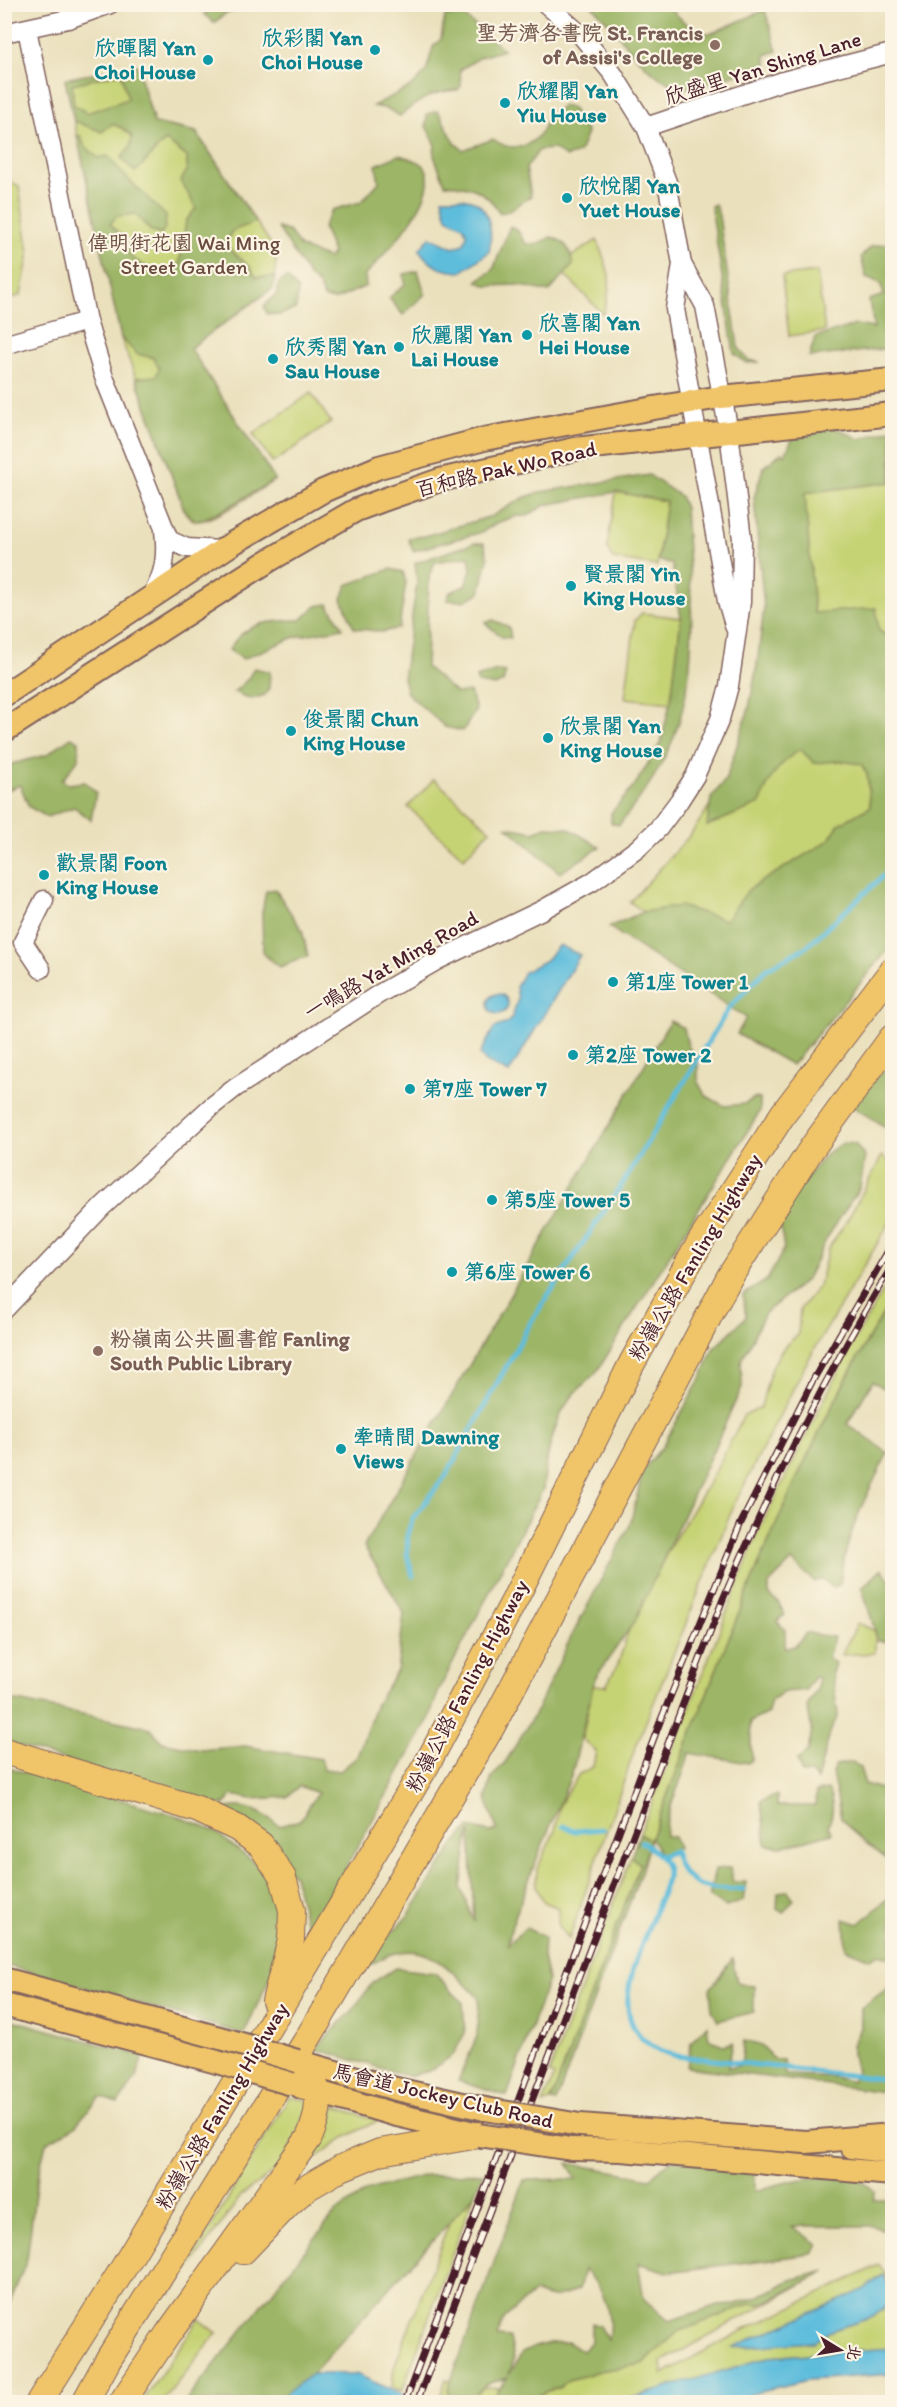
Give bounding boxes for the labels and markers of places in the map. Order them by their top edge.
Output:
place label: 聖芳濟各書院 St. Francis of Assisi's College [476,20,703,70]
place label: 欣彩閣 Yan Choi House [261,25,363,74]
place label: 欣暉閣 Yan Choi House [94,35,196,84]
marker: 聖芳濟各書院 St. Francis of Assisi's College [708,38,722,52]
marker: 欣彩閣 Yan Choi House [368,43,382,57]
marker: 欣暉閣 Yan Choi House [201,53,215,67]
place label: 欣耀閣 Yan Yiu House [516,78,618,127]
marker: 欣耀閣 Yan Yiu House [498,96,512,110]
place label: 欣悅閣 Yan Yuet House [578,173,681,222]
marker: 欣悅閣 Yan Yuet House [560,191,574,205]
place label: 欣喜閣 Yan Hei House [539,310,640,359]
place label: 欣麗閣 Yan Lai House [411,322,512,371]
marker: 欣喜閣 Yan Hei House [520,328,534,342]
place label: 欣秀閣 Yan Sau House [285,334,386,383]
marker: 欣麗閣 Yan Lai House [392,340,406,354]
marker: 欣秀閣 Yan Sau House [266,352,280,366]
place label: 賢景閣 Yin King House [583,561,685,611]
marker: 賢景閣 Yin King House [564,579,578,593]
place label: 俊景閣 Chun King House [303,706,419,756]
place label: 欣景閣 Yan King House [560,713,662,763]
marker: 俊景閣 Chun King House [284,724,298,738]
marker: 欣景閣 Yan King House [541,731,555,745]
place label: 歡景閣 Foon King House [56,850,167,900]
marker: 歡景閣 Foon King House [37,868,51,882]
place label: 第1座 Tower 1 [625,969,749,994]
marker: 第1座 Tower 1 [606,975,620,989]
place label: 第2座 Tower 2 [585,1042,711,1067]
marker: 第2座 Tower 2 [566,1048,580,1062]
place label: 第7座 Tower 7 [422,1076,548,1101]
marker: 第7座 Tower 7 [403,1082,417,1096]
place label: 第5座 Tower 5 [504,1187,630,1212]
marker: 第5座 Tower 5 [485,1193,499,1207]
place label: 第6座 Tower 6 [464,1259,590,1284]
marker: 第6座 Tower 6 [445,1265,459,1279]
place label: 粉嶺南公共圖書館 Fanling South Public Library [110,1326,351,1376]
marker: 粉嶺南公共圖書館 Fanling South Public Library [91,1344,105,1358]
place label: 牽晴間 Dawning Views [353,1424,500,1473]
marker: 牽晴間 Dawning Views [334,1442,348,1456]

